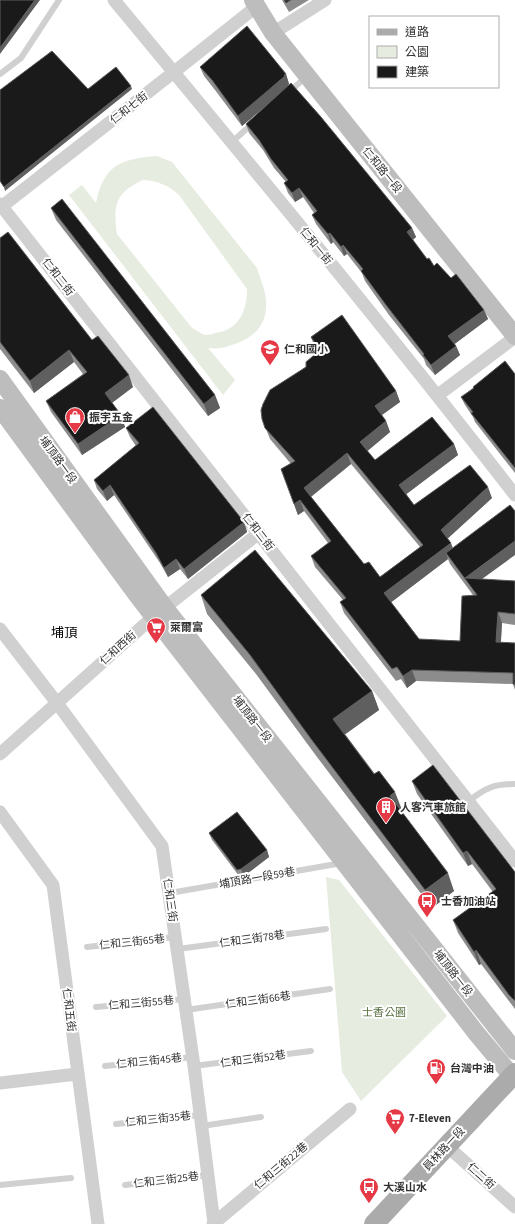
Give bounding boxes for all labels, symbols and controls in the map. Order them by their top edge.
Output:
legend [369,16,499,88]
text: 道路 [405,24,429,41]
text: 公園 [405,44,429,61]
text: 建築 [405,64,429,81]
street label: 仁和七街 [107,89,151,127]
street label: 仁和路一段 [359,144,405,196]
street label: 仁和一街 [296,224,336,268]
street label: 仁和二街 [39,255,77,299]
school or university icon: 仁和國小 [259,338,281,366]
place label: 仁和國小 [284,342,328,357]
shop icon: 振宇五金 [64,406,86,434]
place label: 振宇五金 [89,410,133,425]
street label: 埔頂路一段 [36,433,80,487]
street label: 仁和二街 [239,510,277,554]
supermarket icon: 萊爾富 [145,616,167,644]
place label: 萊爾富 [170,620,203,635]
district label: 埔頂 [51,624,78,642]
street label: 仁和西街 [97,628,139,668]
street label: 埔頂路一段 [229,693,275,745]
building icon: 人客汽車旅館 [375,796,397,824]
place label: 人客汽車旅館 [400,800,466,815]
street label: 埔頂路一段59巷 [218,864,296,892]
street label: 仁和三街 [160,877,180,923]
bus stop icon: 士香加油站 [416,890,438,918]
place label: 士香加油站 [441,894,496,909]
street label: 仁和三街78巷 [218,927,286,951]
street label: 仁和三街65巷 [98,931,166,953]
street label: 埔頂路一段 [430,947,476,999]
street label: 仁和五街 [59,987,79,1033]
street label: 仁和三街66巷 [224,988,292,1012]
street label: 仁和三街55巷 [108,993,174,1013]
park label: 士香公園 [362,1005,406,1020]
street label: 仁和三街52巷 [219,1047,287,1071]
street label: 仁和三街45巷 [115,1050,183,1072]
fuel station icon: 台灣中油 [425,1057,447,1085]
place label: 台灣中油 [450,1061,494,1076]
supermarket icon: 7-Eleven [384,1107,406,1135]
street label: 仁和三街35巷 [124,1108,192,1130]
place label: 7-Eleven [409,1111,451,1126]
street label: 員林路一段 [420,1124,468,1174]
street label: 仁和三街22巷 [251,1139,311,1193]
street label: 仁二街 [464,1159,498,1193]
street label: 仁和三街25巷 [132,1169,200,1191]
bus stop icon: 大溪山水 [358,1176,380,1204]
place label: 大溪山水 [383,1180,427,1195]

